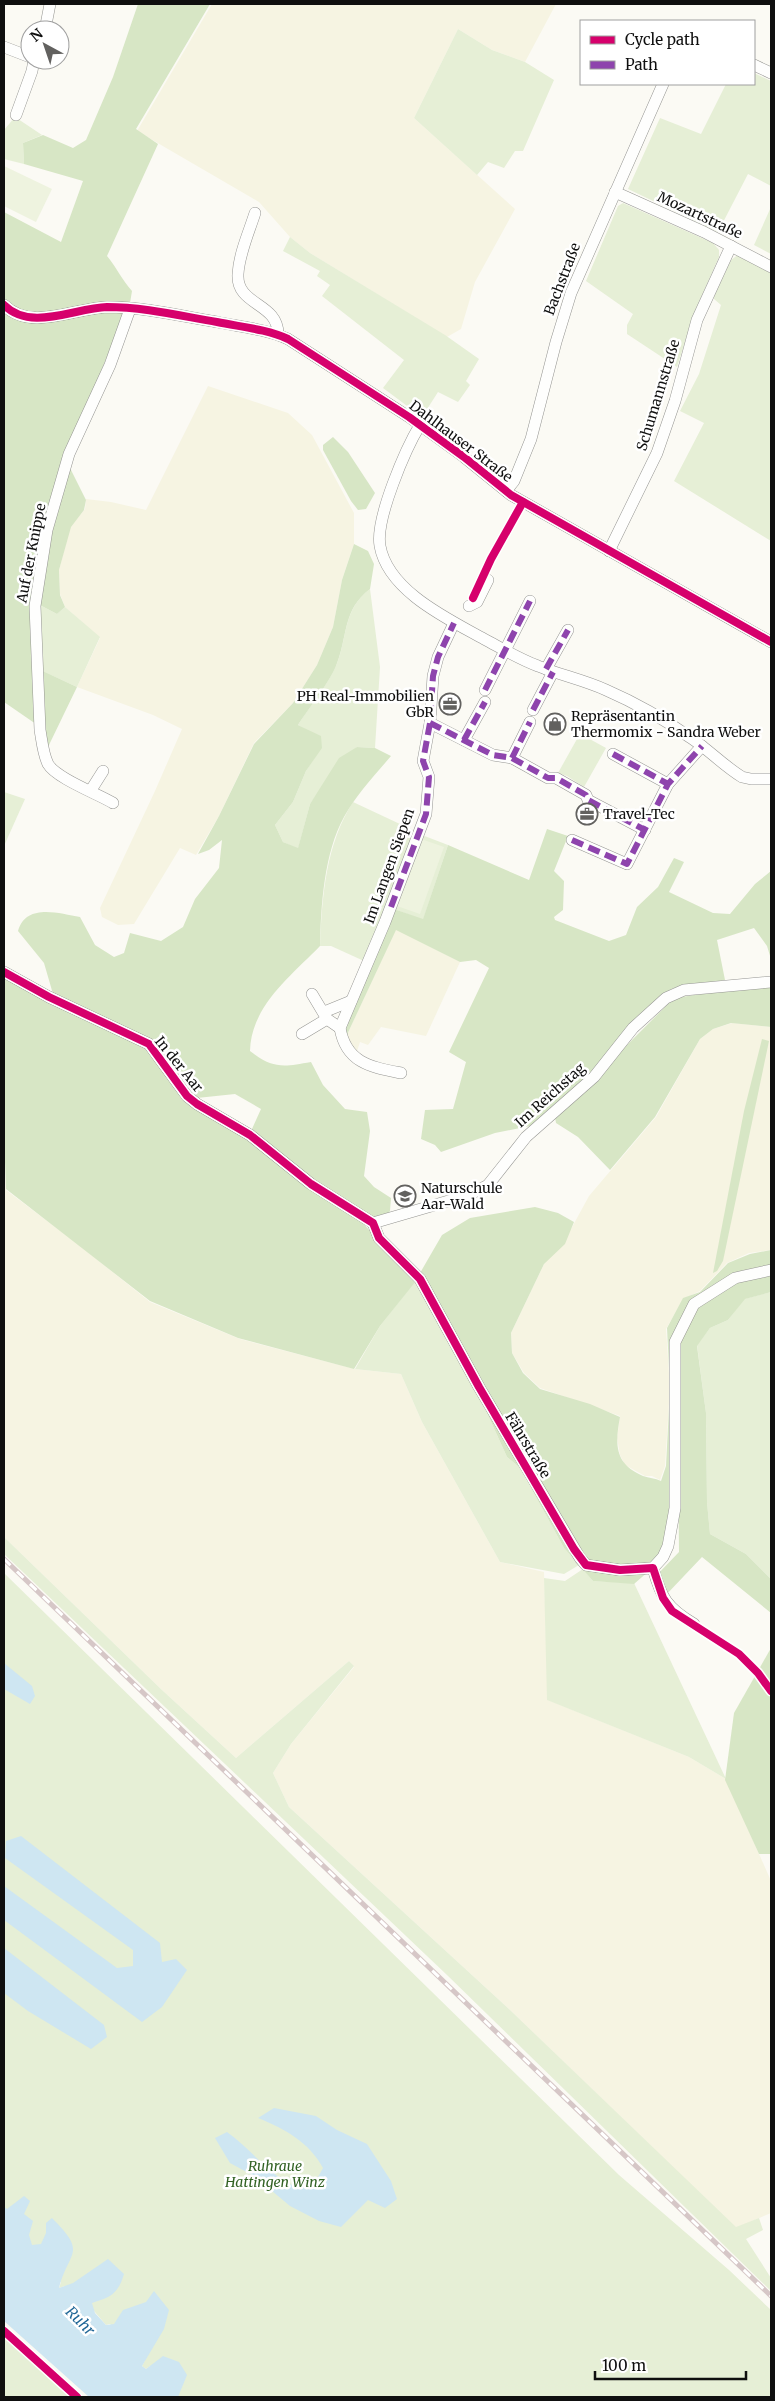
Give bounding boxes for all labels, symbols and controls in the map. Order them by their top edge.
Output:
north arrow [20,20,70,70]
legend [580,20,755,85]
text: N [27,25,47,45]
text: Cycle path [625,30,700,49]
text: Path [625,55,658,74]
street label: Mozartstraße [655,187,745,243]
street label: Bachstraße [540,240,584,318]
street label: Schumannstraße [632,337,684,453]
street label: Dahlhauser Straße [406,396,516,486]
street label: Auf der Knippe [12,502,49,605]
place label: PH Real-Immobilien GbR [297,687,434,721]
office icon: PH Real-Immobilien GbR [438,692,462,716]
place label: Repräsentantin Thermomix - Sandra Weber [571,707,761,741]
shop icon: Repräsentantin Thermomix - Sandra Weber [543,712,567,736]
office icon: Travel-Tec [575,802,599,826]
place label: Travel-Tec [603,805,675,823]
street label: Im Langen Siepen [360,806,418,926]
street label: In der Aar [151,1032,207,1096]
street label: Im Reichstag [511,1059,589,1131]
place label: Naturschule Aar-Wald [420,1179,502,1213]
school or university icon: Naturschule Aar-Wald [393,1184,417,1208]
street label: Fährstraße [501,1409,555,1481]
park label: Ruhraue Hattingen Winz [224,2157,326,2191]
water label: Ruhr [62,2302,100,2340]
scale bar [595,2348,746,2380]
text: 100 m [602,2356,646,2375]

